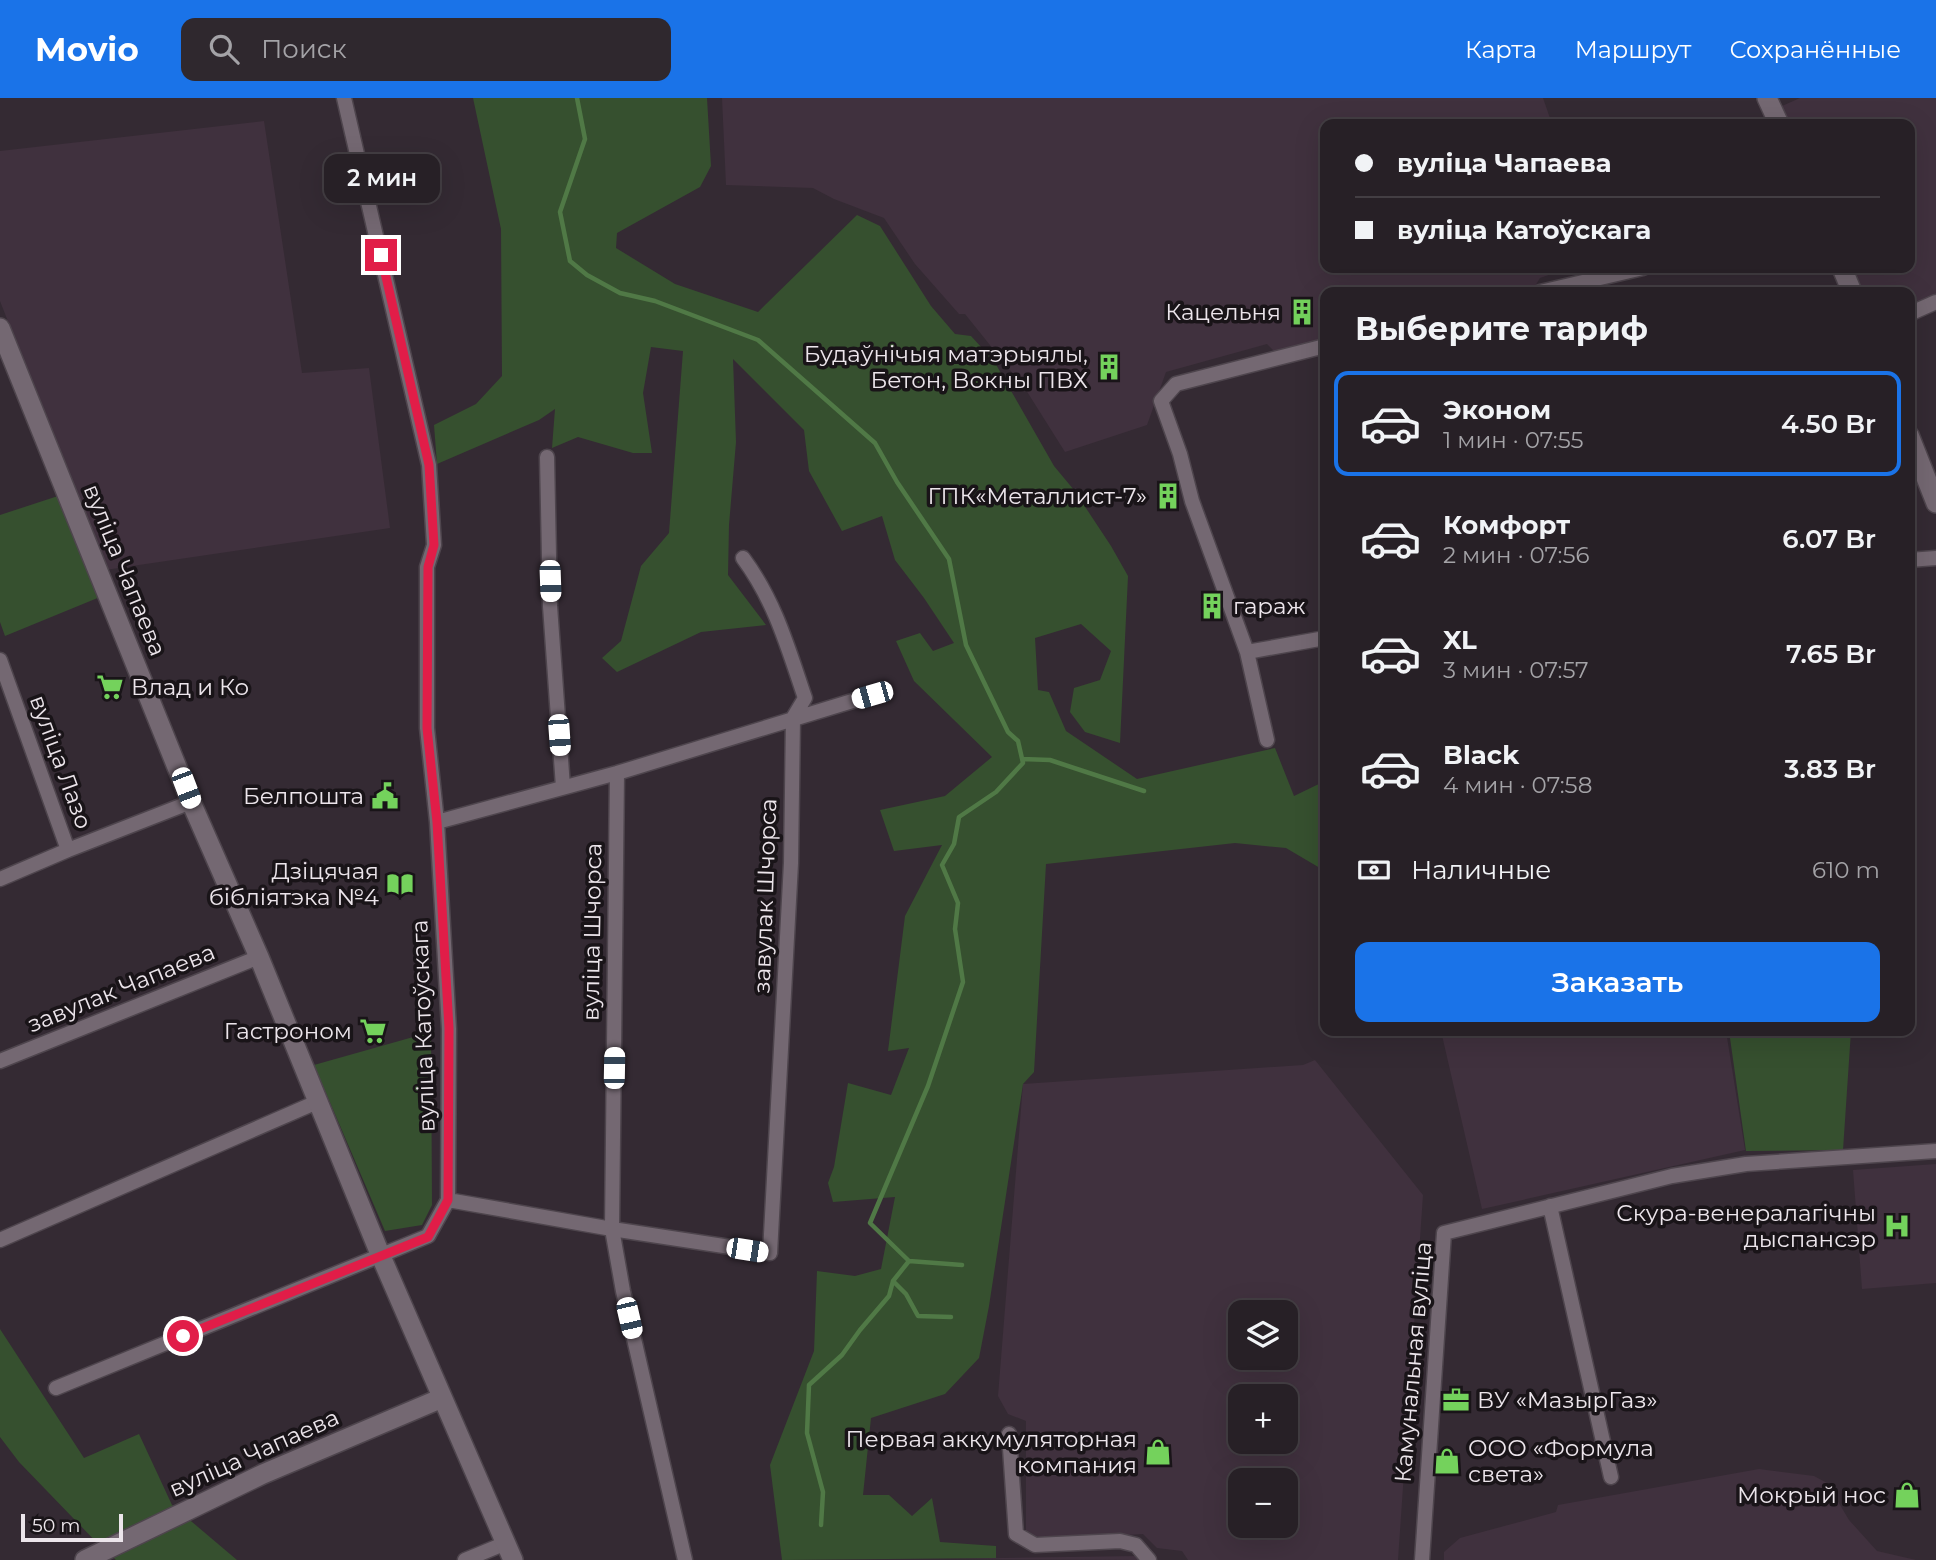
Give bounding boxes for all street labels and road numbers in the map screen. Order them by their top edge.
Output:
street label: вуліца Чапаева [78,480,172,660]
street label: вуліца Лазо [24,691,98,833]
street label: завулак Шчорса [748,798,782,994]
street label: вуліца Шчорса [576,843,608,1021]
street label: вуліца Катоўскага [405,919,441,1133]
street label: завулак Чапаева [23,938,219,1038]
street label: Камунальная вуліца [1389,1240,1437,1484]
street label: вуліца Чапаева [165,1403,343,1503]

